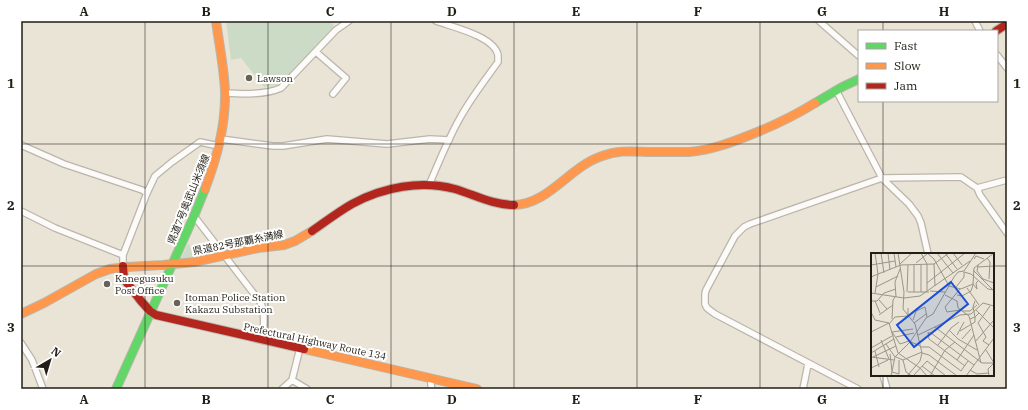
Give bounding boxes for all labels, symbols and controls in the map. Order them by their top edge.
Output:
text: A [79,3,89,20]
text: B [201,3,211,20]
text: C [326,3,335,20]
text: D [447,3,457,20]
text: E [572,3,580,20]
text: F [694,3,702,20]
text: G [817,3,827,20]
text: H [939,3,950,20]
legend [858,30,998,102]
text: Fast [894,38,918,53]
text: Slow [894,58,921,73]
place label: Lawson [257,72,294,85]
marker: Lawson [244,73,254,83]
text: 1 [7,75,15,92]
text: 1 [1013,75,1021,92]
text: Jam [894,78,918,93]
street label: 県道7号奥武山米須線 [164,152,212,246]
text: 2 [7,197,15,214]
text: 2 [1013,197,1021,214]
street label: 県道82号那覇糸満線 [192,227,284,258]
inset map [871,253,994,376]
place label: Kanegusuku Post Office [115,272,174,297]
marker: Kanegusuku Post Office [102,279,112,289]
place label: Itoman Police Station Kakazu Substation [185,291,286,316]
marker: Itoman Police Station Kakazu Substation [172,298,182,308]
text: 3 [7,319,15,336]
text: 3 [1013,319,1021,336]
street label: Prefectural Highway Route 134 [242,320,387,363]
north arrow [30,340,70,380]
text: N [48,344,64,360]
text: A [79,391,89,408]
text: B [201,391,211,408]
text: C [326,391,335,408]
text: D [447,391,457,408]
text: E [572,391,580,408]
text: F [694,391,702,408]
text: G [817,391,827,408]
text: H [939,391,950,408]

